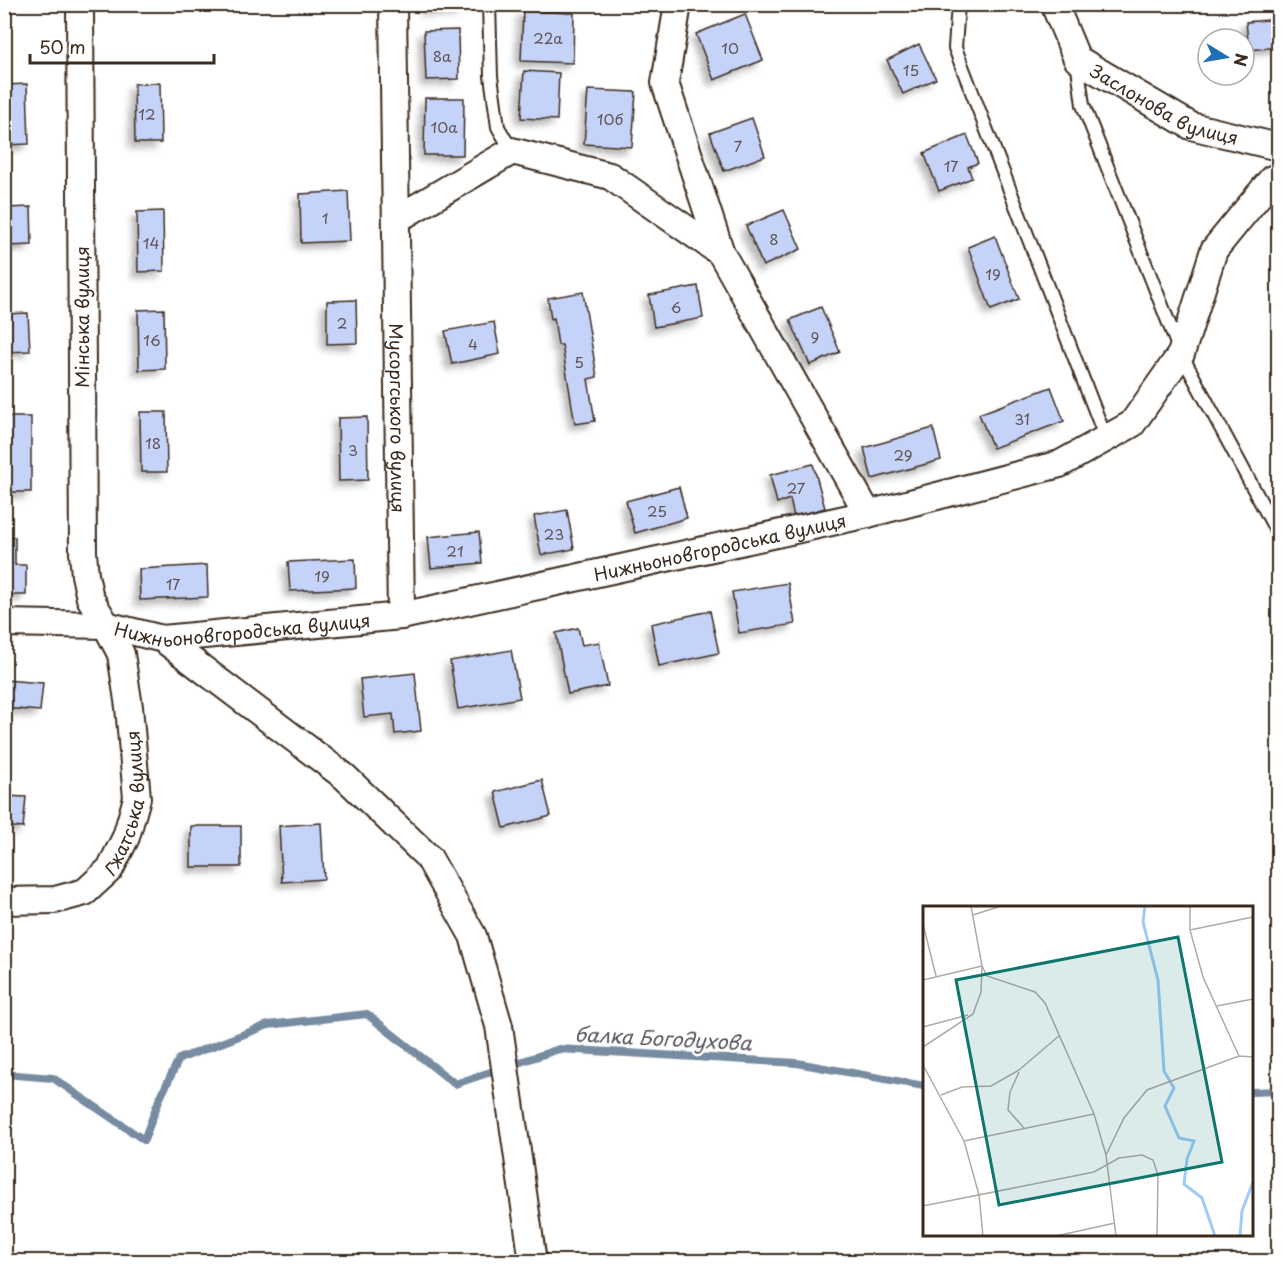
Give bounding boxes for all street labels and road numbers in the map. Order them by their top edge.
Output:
street label: Заслонова вулиця [1086,57,1241,150]
street label: Мінська вулиця [68,246,95,388]
street label: Мусоргського вулиця [384,323,413,513]
street label: Нижньоновгородська вулиця [591,506,848,587]
street label: Нижньоновгородська вулиця [112,606,371,652]
street label: Гжатська вулиця [98,730,151,882]

